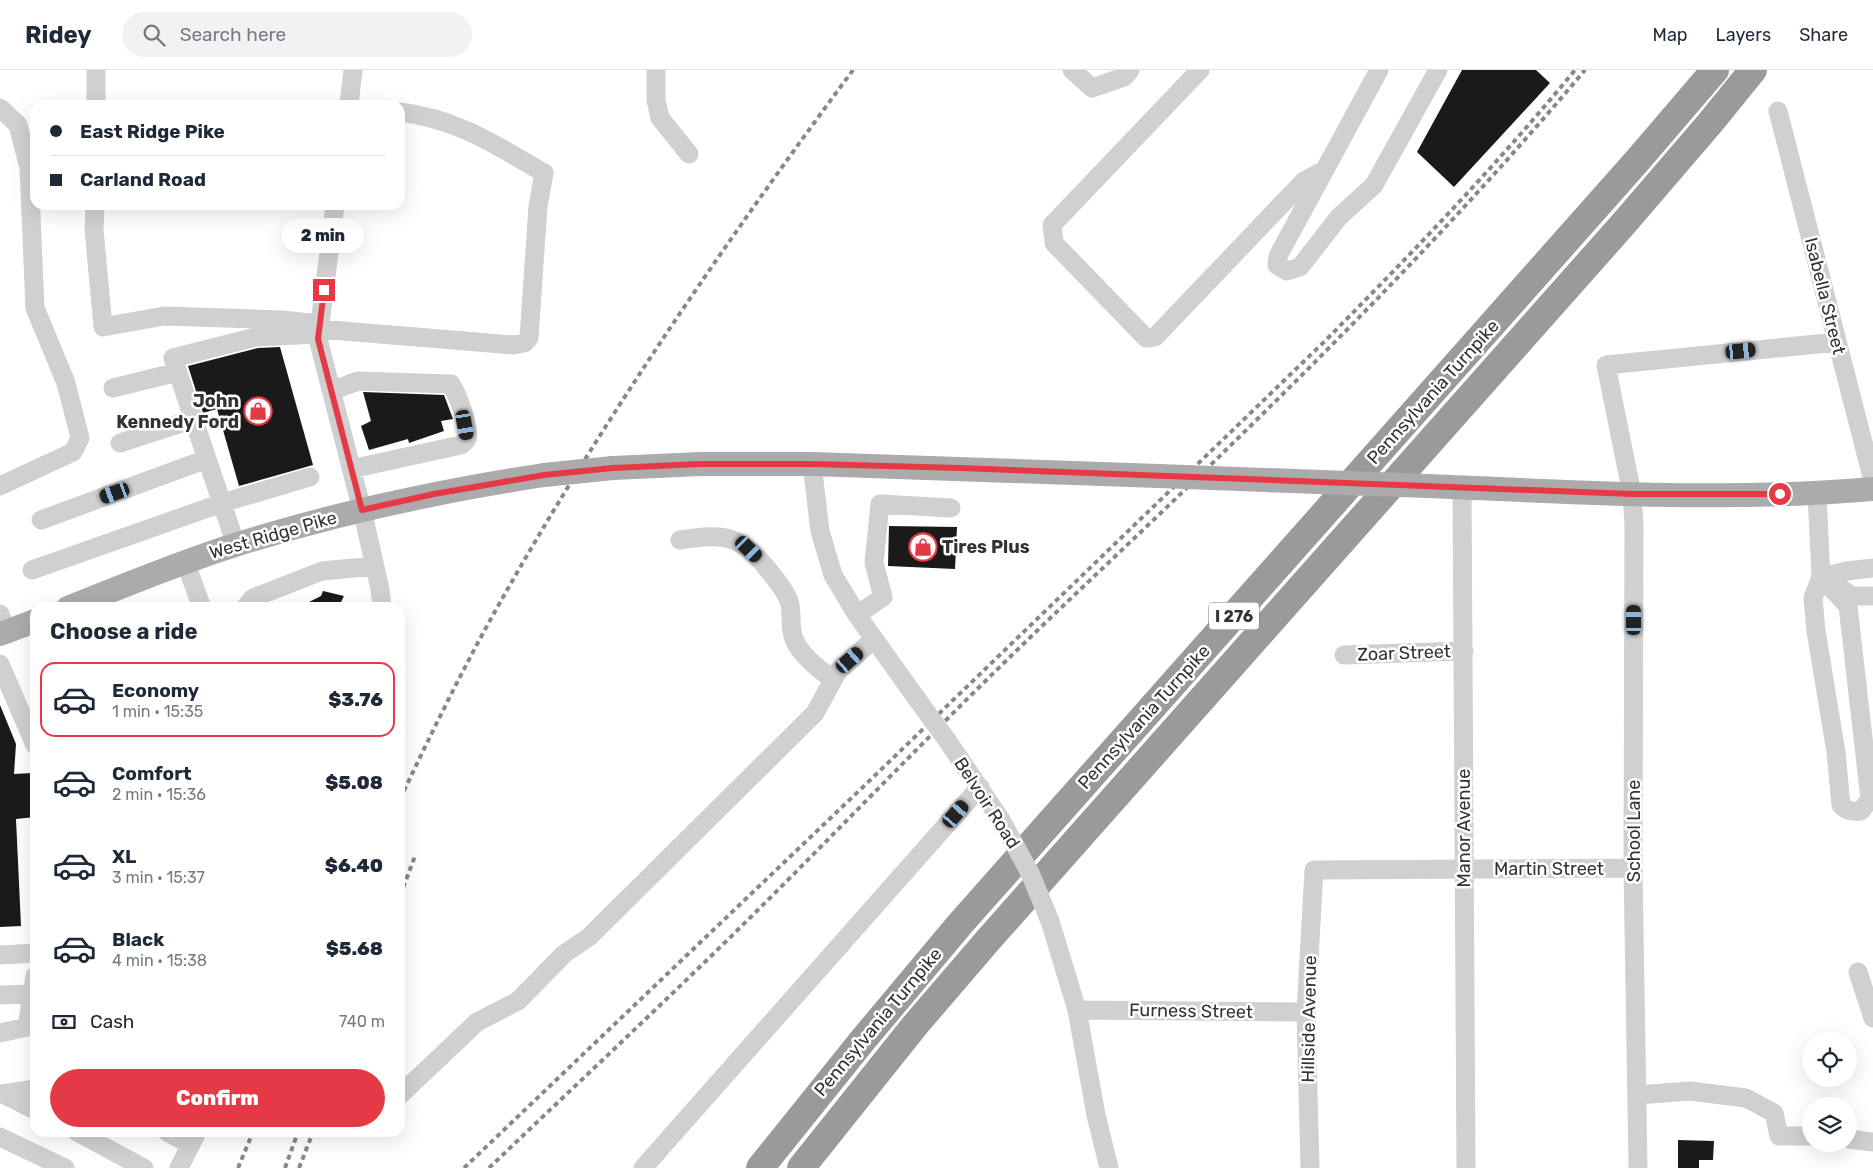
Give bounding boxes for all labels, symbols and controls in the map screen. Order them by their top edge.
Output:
search box [122,12,472,57]
text: Ridey [25,21,92,49]
icon: search [140,21,168,49]
text: Search here [180,23,286,46]
text: Map [1653,24,1688,46]
text: Layers [1716,24,1771,46]
text: Share [1799,24,1848,46]
text: East Ridge Pike [80,120,225,143]
text: Carland Road [80,168,206,191]
callout: 2 min [283,218,365,252]
text: 2 min [301,226,345,245]
street label: Isabella Street [1800,235,1850,357]
route end [313,279,335,301]
street label: Pennsylvania Turnpike [1362,315,1504,469]
car [1725,342,1756,360]
place label: John Kennedy Ford [116,390,239,433]
shop icon: John Kennedy Ford [243,396,273,426]
car [455,409,474,441]
car [98,481,131,505]
route start [1769,483,1791,505]
street label: West Ridge Pike [207,506,339,564]
shop icon: Tires Plus [908,532,938,562]
car [732,533,765,565]
place label: Tires Plus [942,536,1030,558]
road number: I 276 [1209,602,1259,630]
car [1626,605,1641,635]
text: Choose a ride [50,618,197,645]
street label: Pennsylvania Turnpike [1073,640,1215,794]
street label: Zoar Street [1357,640,1451,666]
car [833,644,866,676]
icon: car [52,677,97,722]
text: Economy [112,679,199,702]
text: $3.76 [328,688,383,711]
text: 1 min · 15:35 [112,702,203,721]
street label: Belvoir Road [949,753,1025,853]
icon: car [52,760,97,805]
text: Comfort [112,762,192,785]
street label: Manor Avenue [1453,769,1475,887]
text: $5.08 [325,771,383,794]
street label: School Lane [1623,780,1645,882]
text: 2 min · 15:36 [112,785,206,804]
car [940,798,971,830]
icon: car [52,843,97,888]
text: XL [112,845,136,868]
text: $6.40 [325,854,383,877]
street label: Martin Street [1494,858,1604,880]
text: 3 min · 15:37 [112,868,205,887]
icon: car [52,926,97,971]
text: Black [112,928,164,951]
text: $5.68 [326,937,383,960]
street label: Pennsylvania Turnpike [810,943,946,1101]
text: 4 min · 15:38 [112,951,207,970]
street label: Hillside Avenue [1297,955,1321,1083]
street label: Furness Street [1129,999,1253,1023]
icon: cash [50,1008,78,1036]
text: Cash [90,1010,134,1033]
text: 740 m [339,1012,385,1031]
map controls [1802,1032,1857,1152]
button: locate [1802,1032,1857,1087]
button: Confirm [50,1069,385,1127]
button: layers [1802,1097,1857,1152]

